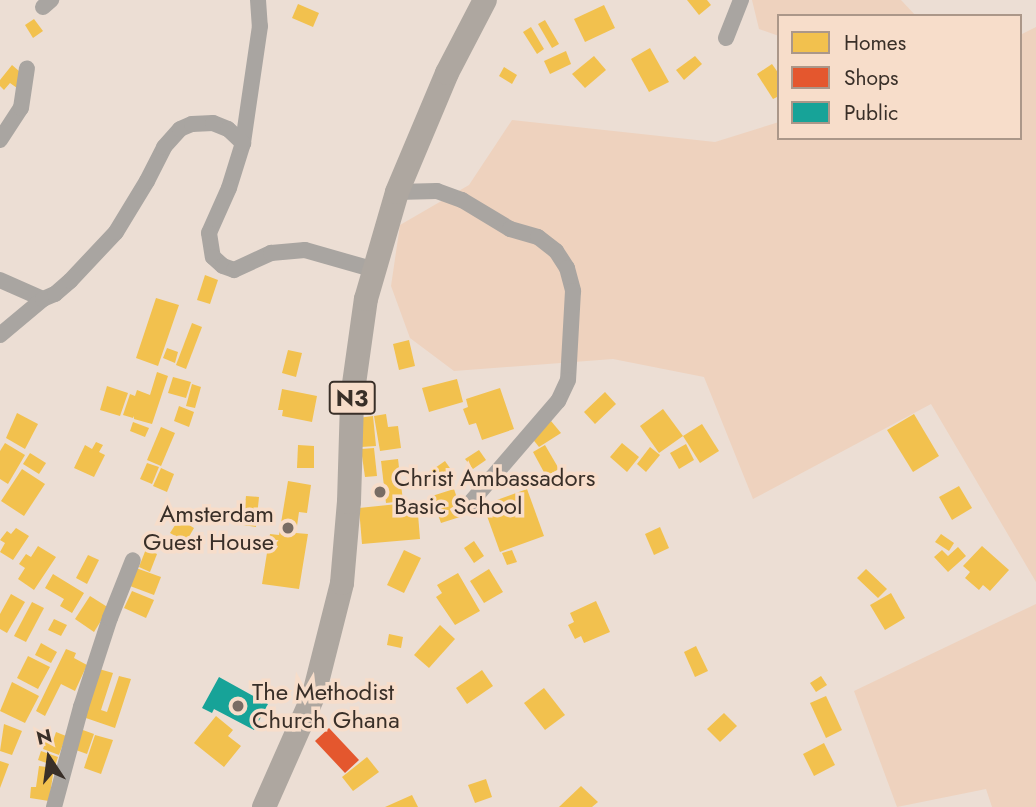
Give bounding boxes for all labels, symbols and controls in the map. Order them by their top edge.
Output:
legend [777,14,1022,140]
text: Homes [844,28,906,58]
text: Shops [844,63,898,93]
text: Public [844,98,898,128]
road number: N3 [328,378,376,418]
place label: Christ Ambassadors Basic School [394,464,596,520]
marker: Christ Ambassadors Basic School [372,484,388,500]
place label: Amsterdam Guest House [143,500,274,556]
marker: Amsterdam Guest House [280,520,296,536]
place label: The Methodist Church Ghana [252,678,400,734]
marker: The Methodist Church Ghana [230,698,246,714]
text: N [34,722,55,752]
north arrow [14,723,84,793]

